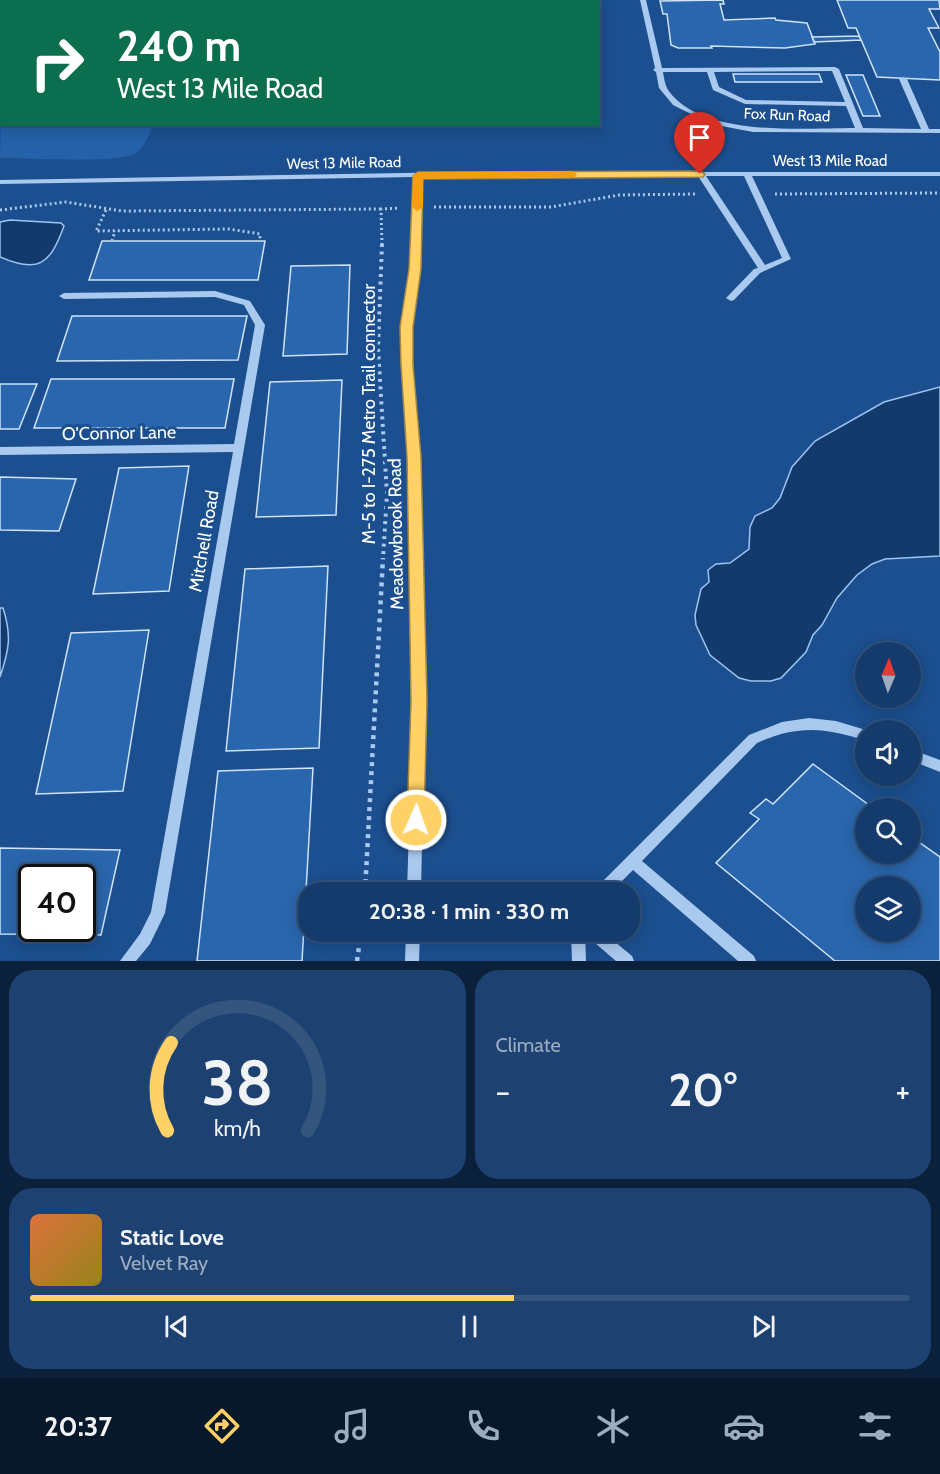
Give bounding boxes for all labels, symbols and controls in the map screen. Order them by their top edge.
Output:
text: 240 m [117,20,241,72]
icon: right [18,24,96,102]
text: West 13 Mile Road [117,72,323,105]
street label: Fox Run Road [743,104,831,126]
pin [674,112,725,174]
icon: arrive [683,121,716,154]
street label: West 13 Mile Road [773,152,887,170]
street label: West 13 Mile Road [287,153,401,173]
street label: M-5 to I-275 Metro Trail connector [358,283,380,544]
street label: O'Connor Lane [62,421,176,445]
street label: Meadowbrook Road [384,458,408,610]
street label: Mitchell Road [184,488,224,594]
north arrow [855,642,921,708]
map controls [855,642,921,942]
button: sound [855,720,921,786]
position arrow [384,788,448,852]
button: search [855,798,921,864]
speed limit sign: 40 [18,864,96,942]
button: layers [855,876,921,942]
text: 20:38 · 1 min · 330 m [369,898,569,925]
text: Climate [496,1033,561,1057]
text: 38 [202,1045,273,1121]
text: 20° [668,1063,737,1117]
text: − [496,1071,510,1111]
text: + [895,1071,910,1111]
text: km/h [214,1116,261,1142]
text: Static Love [120,1224,224,1251]
text: Velvet Ray [120,1251,208,1275]
icon: previous [160,1310,193,1343]
icon: pause [453,1310,486,1343]
icon: next [747,1310,780,1343]
icon: directions [201,1405,243,1447]
icon: music [331,1405,373,1447]
icon: phone [462,1405,504,1447]
icon: climate [592,1405,634,1447]
icon: car [723,1405,765,1447]
icon: filters [854,1405,896,1447]
text: 20:37 [44,1410,112,1443]

